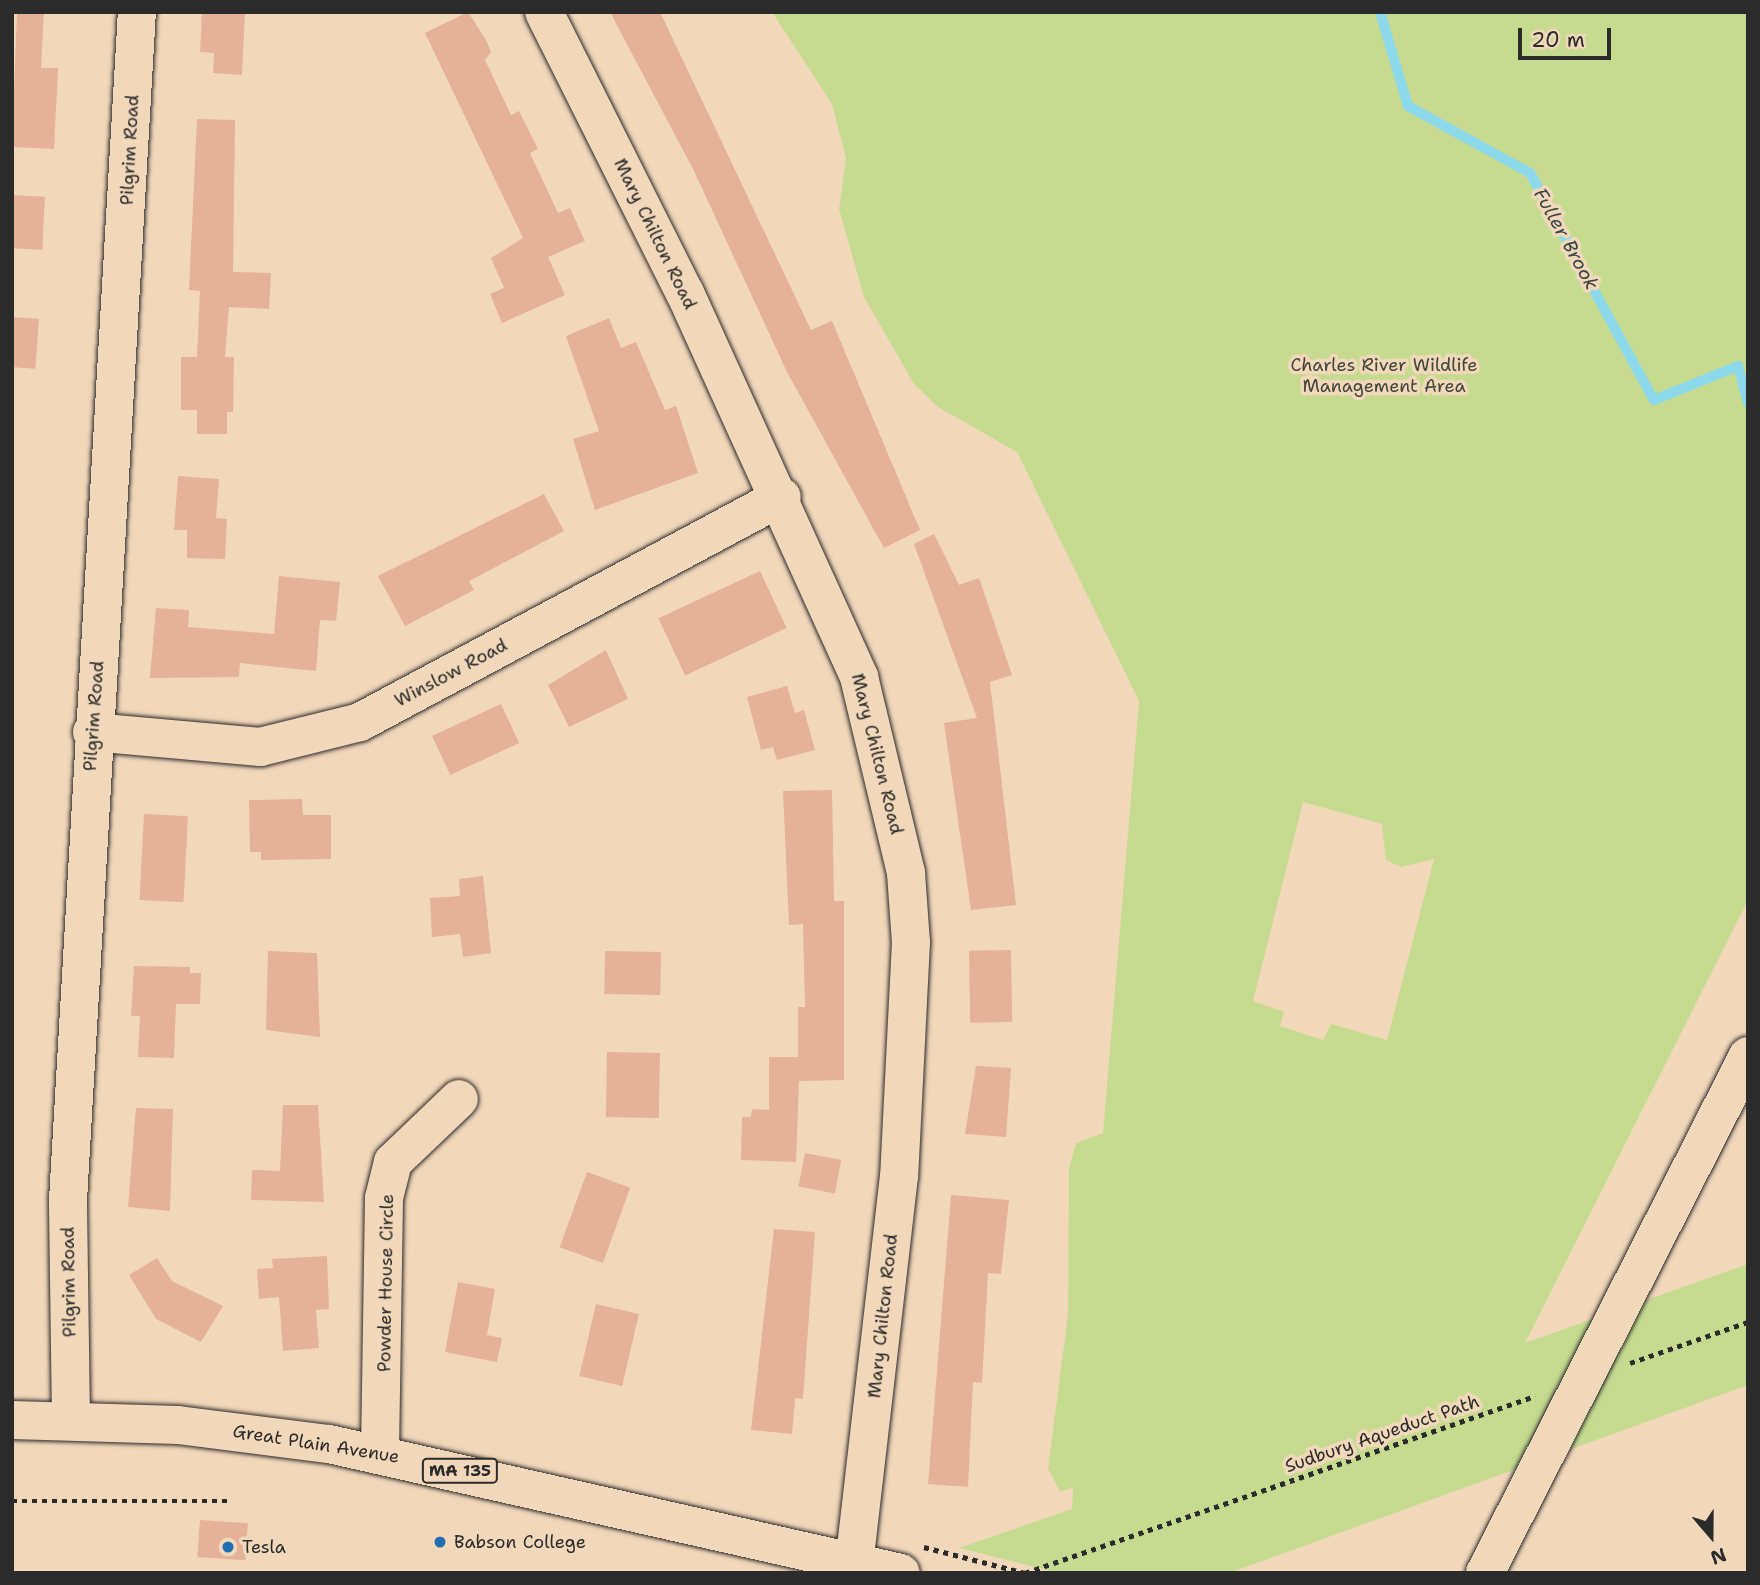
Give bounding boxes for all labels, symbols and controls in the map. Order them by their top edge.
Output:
scale bar [1522,14,1615,58]
text: 20 m [1531,26,1585,54]
street label: Pilgrim Road [116,94,144,206]
street label: Mary Chilton Road [609,155,701,313]
water label: Fuller Brook [1529,184,1603,294]
park label: Charles River Wildlife Management Area [1290,355,1478,398]
street label: Winslow Road [391,634,511,712]
street label: Pilgrim Road [79,660,109,772]
street label: Mary Chilton Road [847,671,907,837]
street label: Powder House Circle [374,1194,398,1372]
street label: Pilgrim Road [57,1226,81,1338]
street label: Mary Chilton Road [864,1233,902,1399]
street label: Sudbury Aqueduct Path [1282,1391,1482,1477]
street label: Great Plain Avenue [231,1420,401,1468]
road number: MA 135 [421,1458,498,1484]
north arrow [1676,1501,1746,1571]
place label: Babson College [454,1531,586,1553]
marker: Babson College [432,1534,448,1550]
place label: Tesla [242,1536,286,1558]
marker: Tesla [220,1539,236,1555]
text: N [1707,1542,1730,1571]

